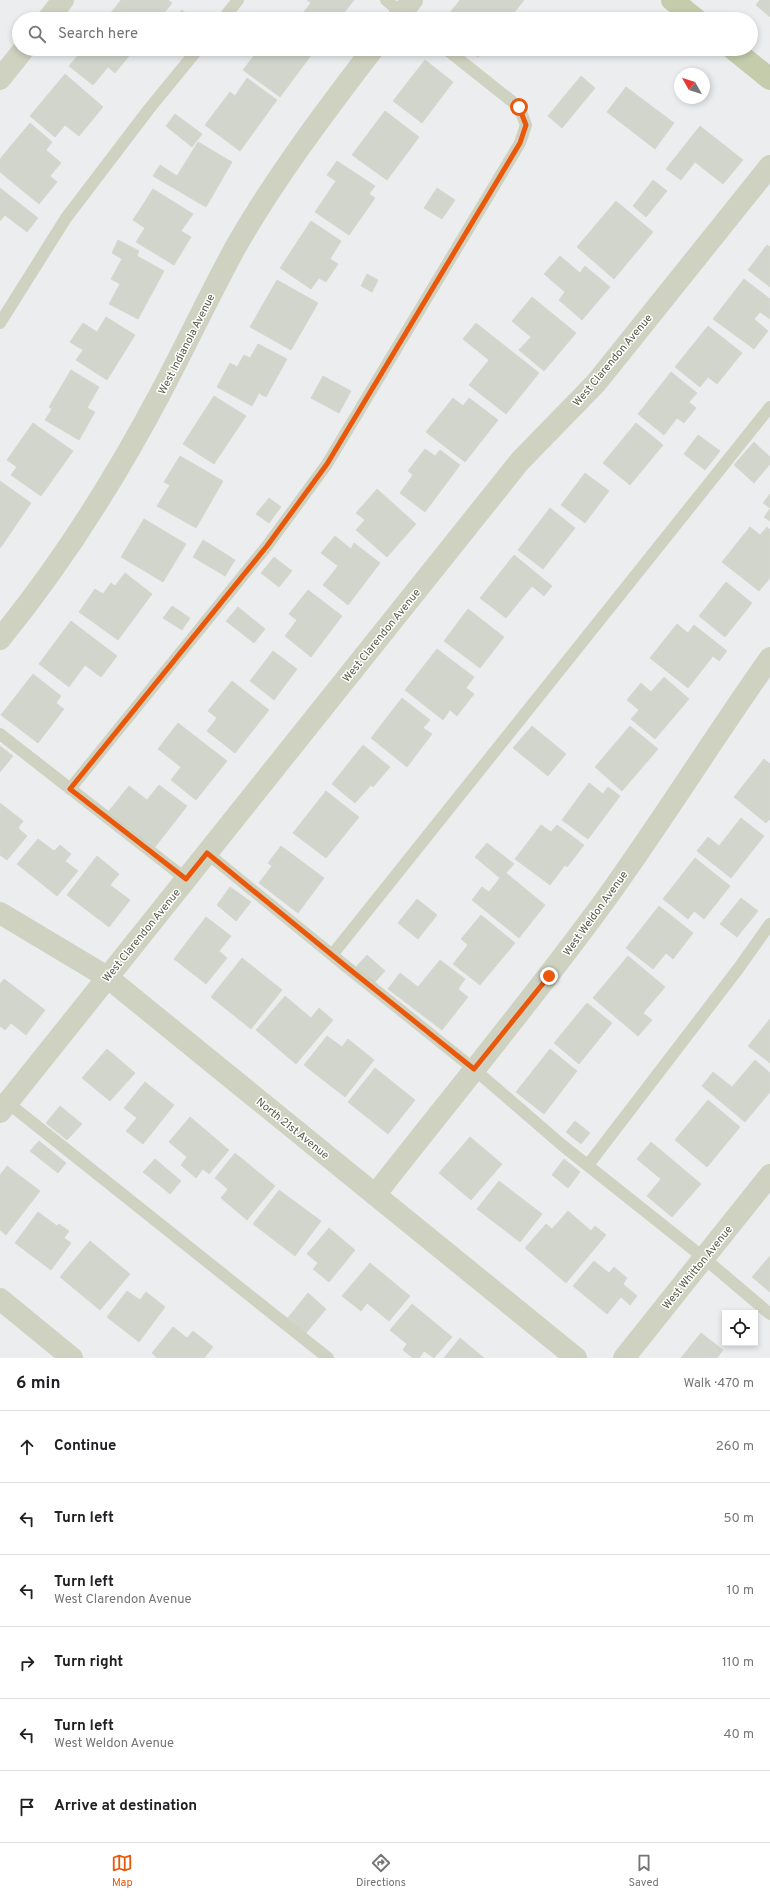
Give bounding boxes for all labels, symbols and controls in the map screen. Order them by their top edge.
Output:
search box [12,12,758,56]
icon: search [26,23,48,45]
text: Search here [58,25,138,44]
north arrow [674,68,710,104]
route start [510,98,528,116]
street label: West Indianola Avenue [155,292,218,397]
street label: West Clarendon Avenue [570,312,656,410]
street label: West Clarendon Avenue [340,586,424,685]
street label: West Weldon Avenue [560,868,631,959]
street label: West Clarendon Avenue [100,886,184,985]
route end [540,967,558,985]
street label: North 21st Avenue [253,1095,332,1163]
street label: West Whitton Avenue [660,1223,736,1312]
map controls [722,1310,758,1346]
button: locate [722,1310,758,1346]
text: 6 min [16,1373,60,1395]
text: Walk · 470 m [683,1376,754,1392]
icon: ahead [16,1436,38,1458]
text: Continue [54,1437,116,1456]
text: 260 m [716,1439,754,1455]
icon: left [16,1508,38,1530]
text: Turn left [54,1509,114,1528]
text: 50 m [724,1511,754,1527]
text: Turn left [54,1573,114,1592]
icon: left [16,1580,38,1602]
text: 10 m [727,1583,754,1599]
text: West Clarendon Avenue [54,1592,191,1608]
icon: right [16,1652,38,1674]
text: Turn right [54,1653,123,1672]
text: 110 m [722,1655,754,1671]
text: Turn left [54,1717,114,1736]
icon: left [16,1724,38,1746]
text: 40 m [724,1727,754,1743]
text: West Weldon Avenue [54,1736,174,1752]
icon: arrive [16,1796,38,1818]
text: Arrive at destination [54,1797,197,1816]
tab: Map [111,1852,133,1890]
tab: Directions [356,1852,406,1890]
tab: Saved [628,1852,659,1890]

